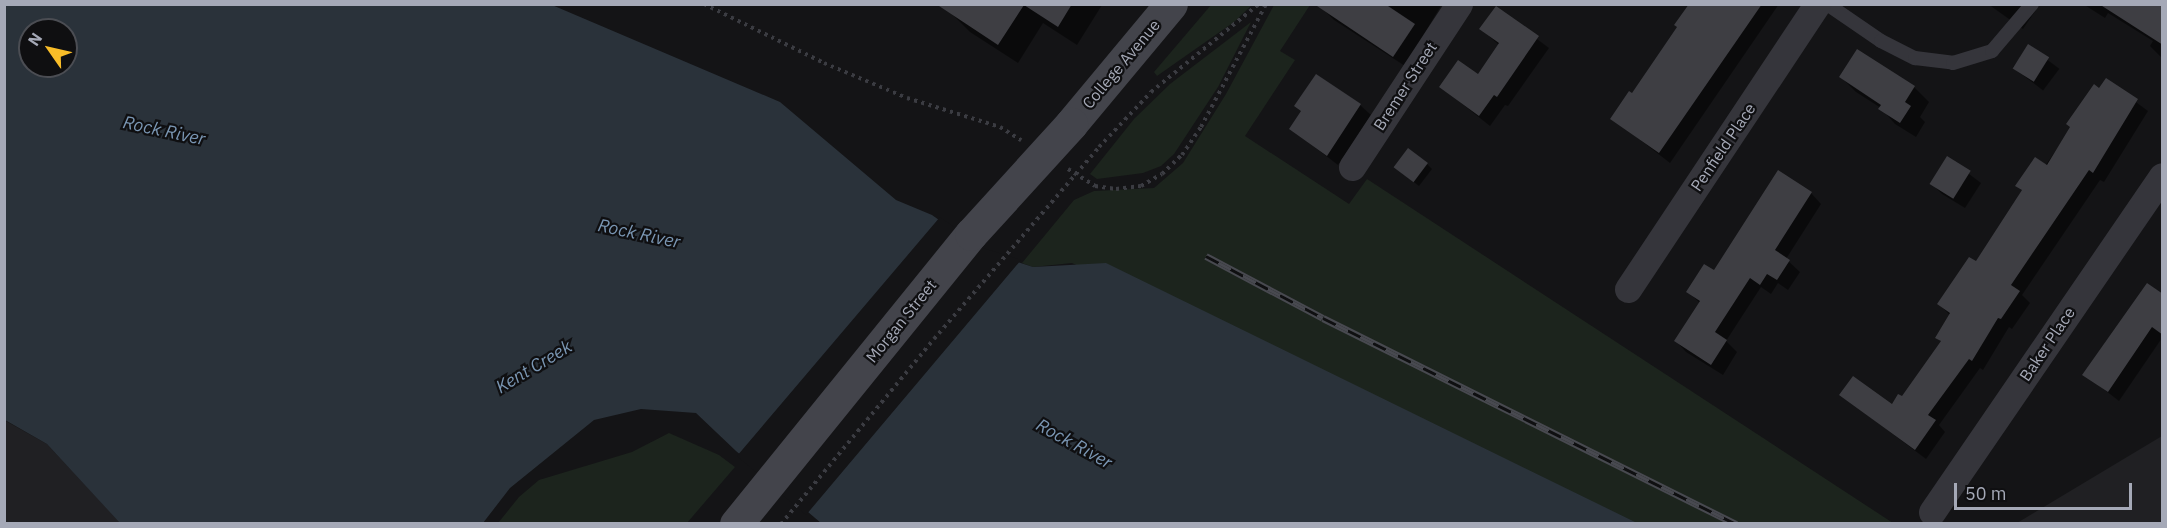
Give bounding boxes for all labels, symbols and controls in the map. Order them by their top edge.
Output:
street label: College Avenue [1078,15,1164,113]
north arrow [18,18,78,78]
text: N [23,29,46,49]
street label: Bremer Street [1369,38,1441,134]
street label: Penfield Place [1687,99,1759,195]
water label: Rock River [121,112,207,150]
water label: Rock River [596,215,682,253]
street label: Morgan Street [862,276,940,366]
street label: Baker Place [2015,303,2079,385]
water label: Kent Creek [492,336,576,398]
water label: Rock River [1032,414,1116,474]
scale bar [1957,471,2136,509]
text: 50 m [1965,482,2007,505]

